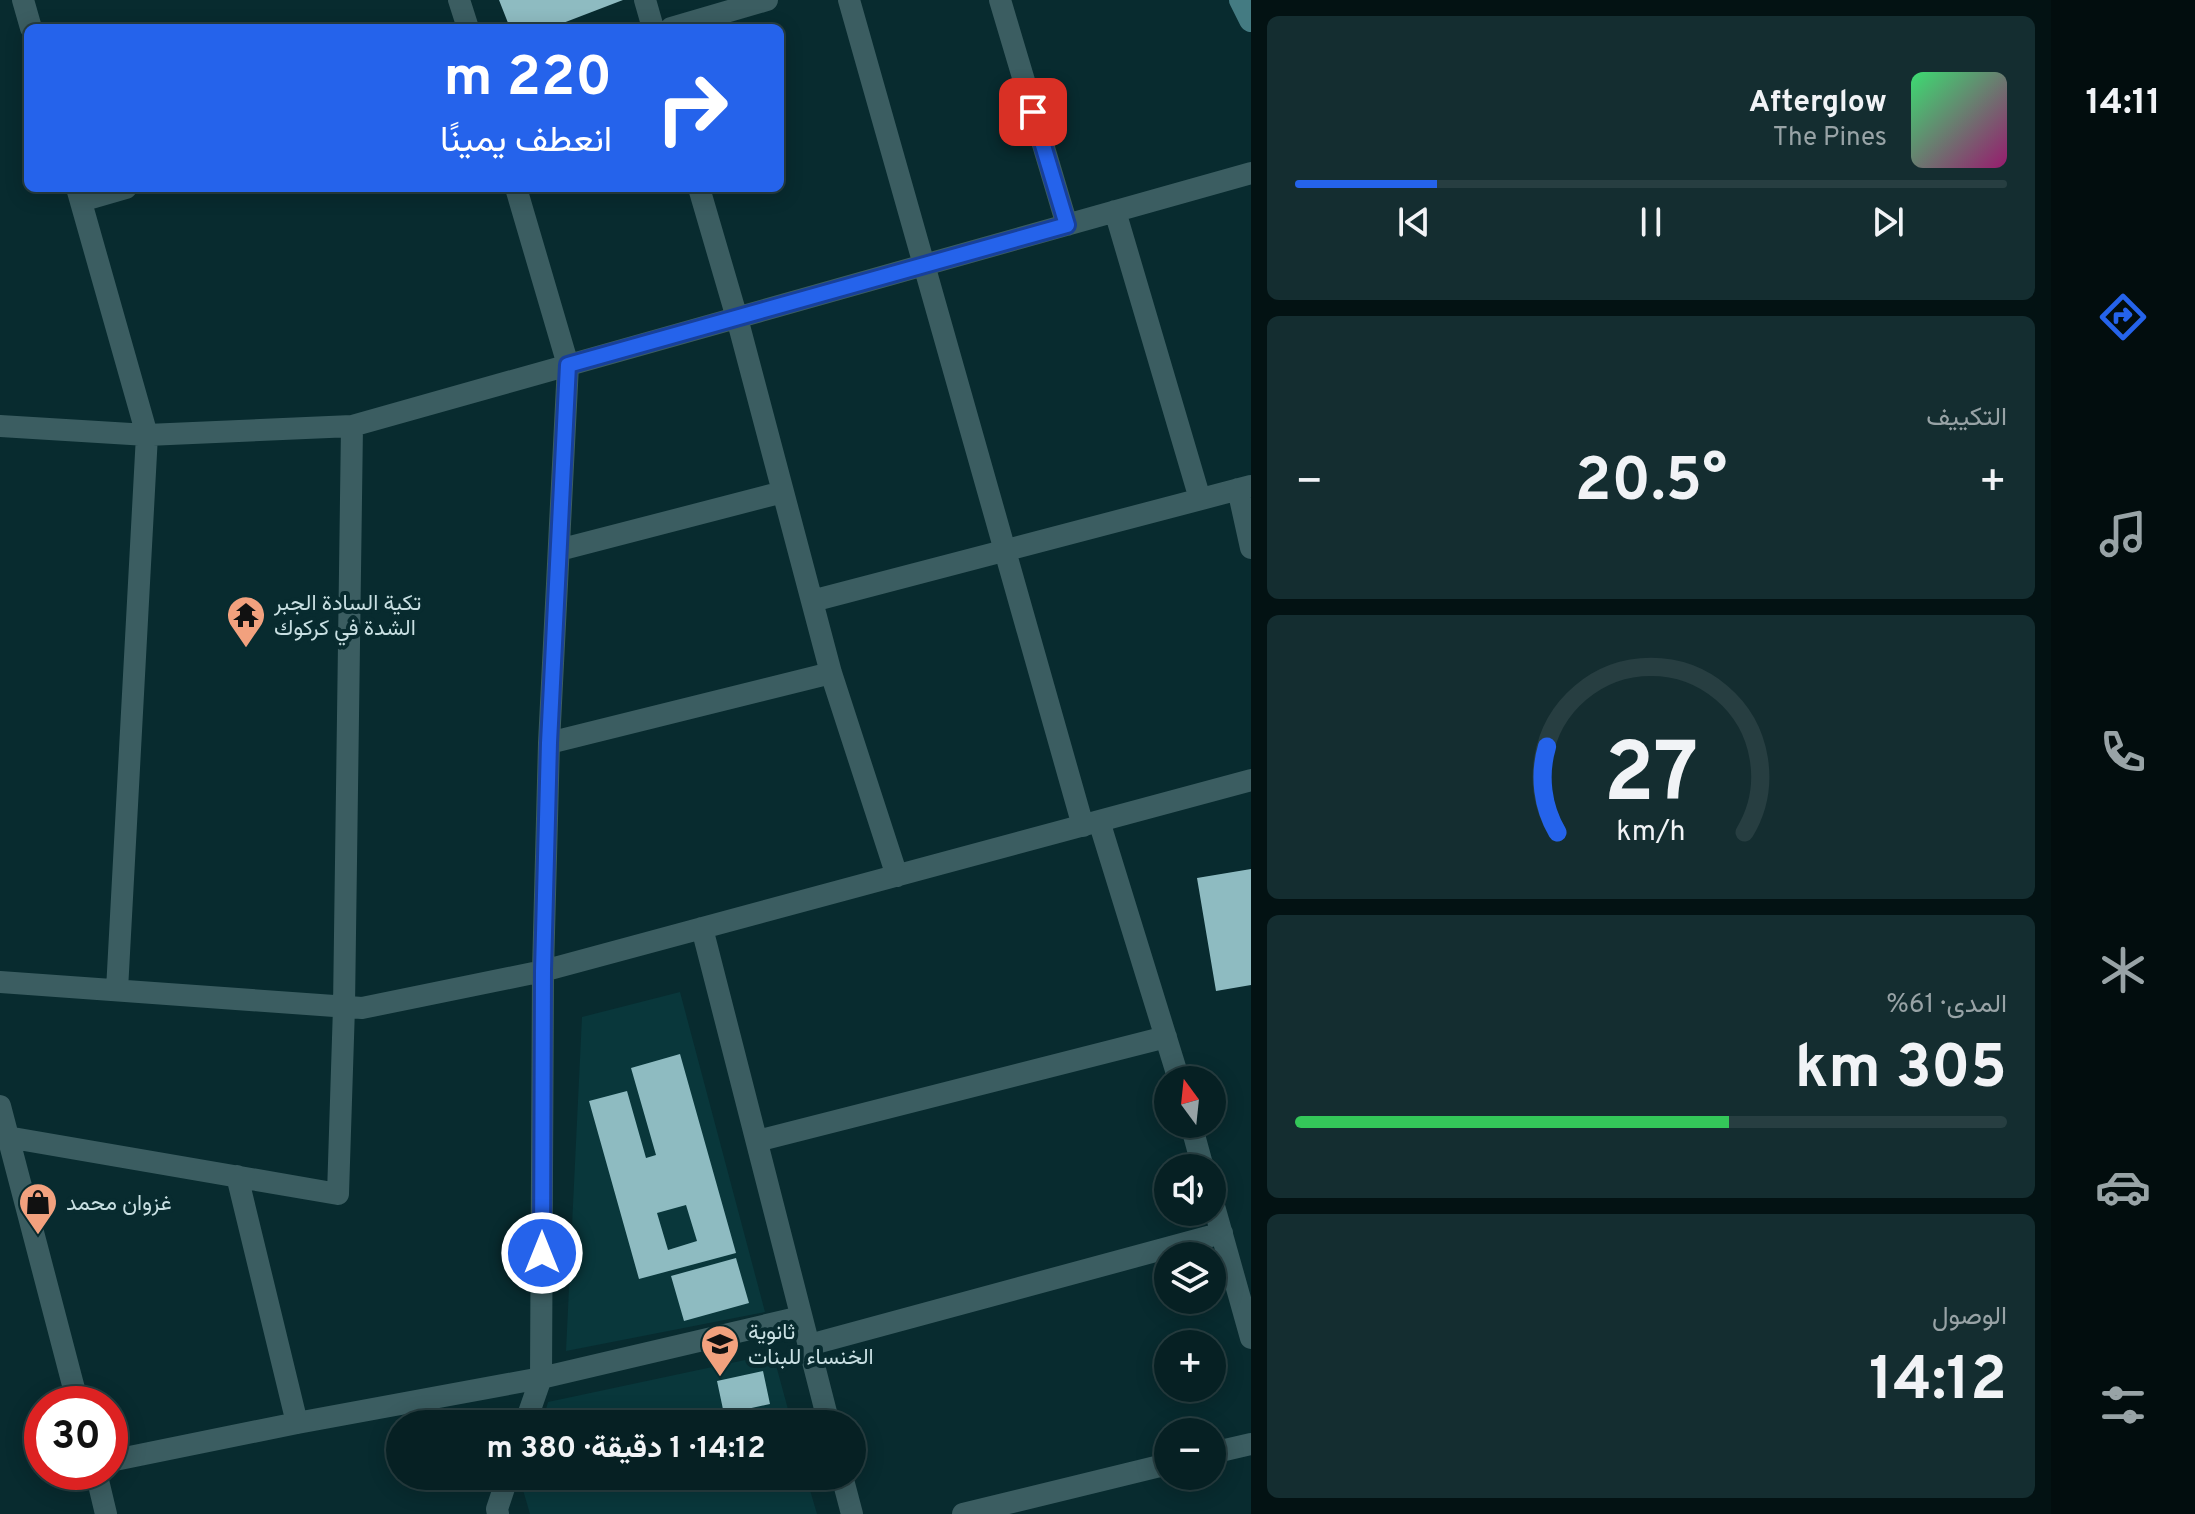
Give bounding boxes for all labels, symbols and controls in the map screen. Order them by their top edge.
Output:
text: 220 m [444,45,612,115]
icon: right [640,56,744,160]
pin [999,78,1067,146]
text: 14:11 [2085,81,2161,127]
text: Afterglow [1749,85,1887,122]
icon: arrive [1011,90,1055,134]
text: انعطف يمينًا [440,119,612,165]
text: The Pines [1773,122,1887,155]
icon: previous [1392,200,1436,244]
icon: pause [1629,200,1673,244]
icon: next [1866,200,1910,244]
icon: directions [2095,289,2151,345]
text: التكييف [1926,402,2007,435]
text: 20.5° [1575,446,1727,522]
text: − [1295,456,1323,512]
text: + [1979,456,2007,512]
icon: music [2095,506,2151,562]
place label: تكية السادة الجبر الشدة في كركوك [273,591,421,646]
temple icon: تكية السادة الجبر الشدة في كركوك [225,594,267,649]
icon: phone [2095,724,2151,780]
text: 27 [1604,726,1698,831]
text: km/h [1616,815,1686,851]
icon: climate [2095,942,2151,998]
text: المدى · 61% [1886,989,2007,1022]
text: 305 km [1795,1033,2007,1109]
north arrow [1154,1066,1226,1138]
map controls [1154,1066,1226,1490]
button: sound [1154,1154,1226,1226]
icon: car [2095,1159,2151,1215]
shop icon: غزوان محمد [17,1181,59,1236]
place label: غزوان محمد [66,1191,172,1218]
position arrow [500,1211,584,1295]
button: layers [1154,1242,1226,1314]
text: الوصول [1932,1301,2007,1334]
place label: ثانوية الخنساء للبنات [748,1320,874,1372]
school or university icon: ثانوية الخنساء للبنات [699,1323,741,1378]
button: + [1154,1330,1226,1402]
text: 14:12 [1869,1345,2007,1421]
icon: filters [2095,1377,2151,1433]
speed limit sign: 30 [24,1386,128,1490]
button: − [1154,1418,1226,1490]
text: 14:12 · 1 دقيقة · 380 m [486,1431,766,1468]

